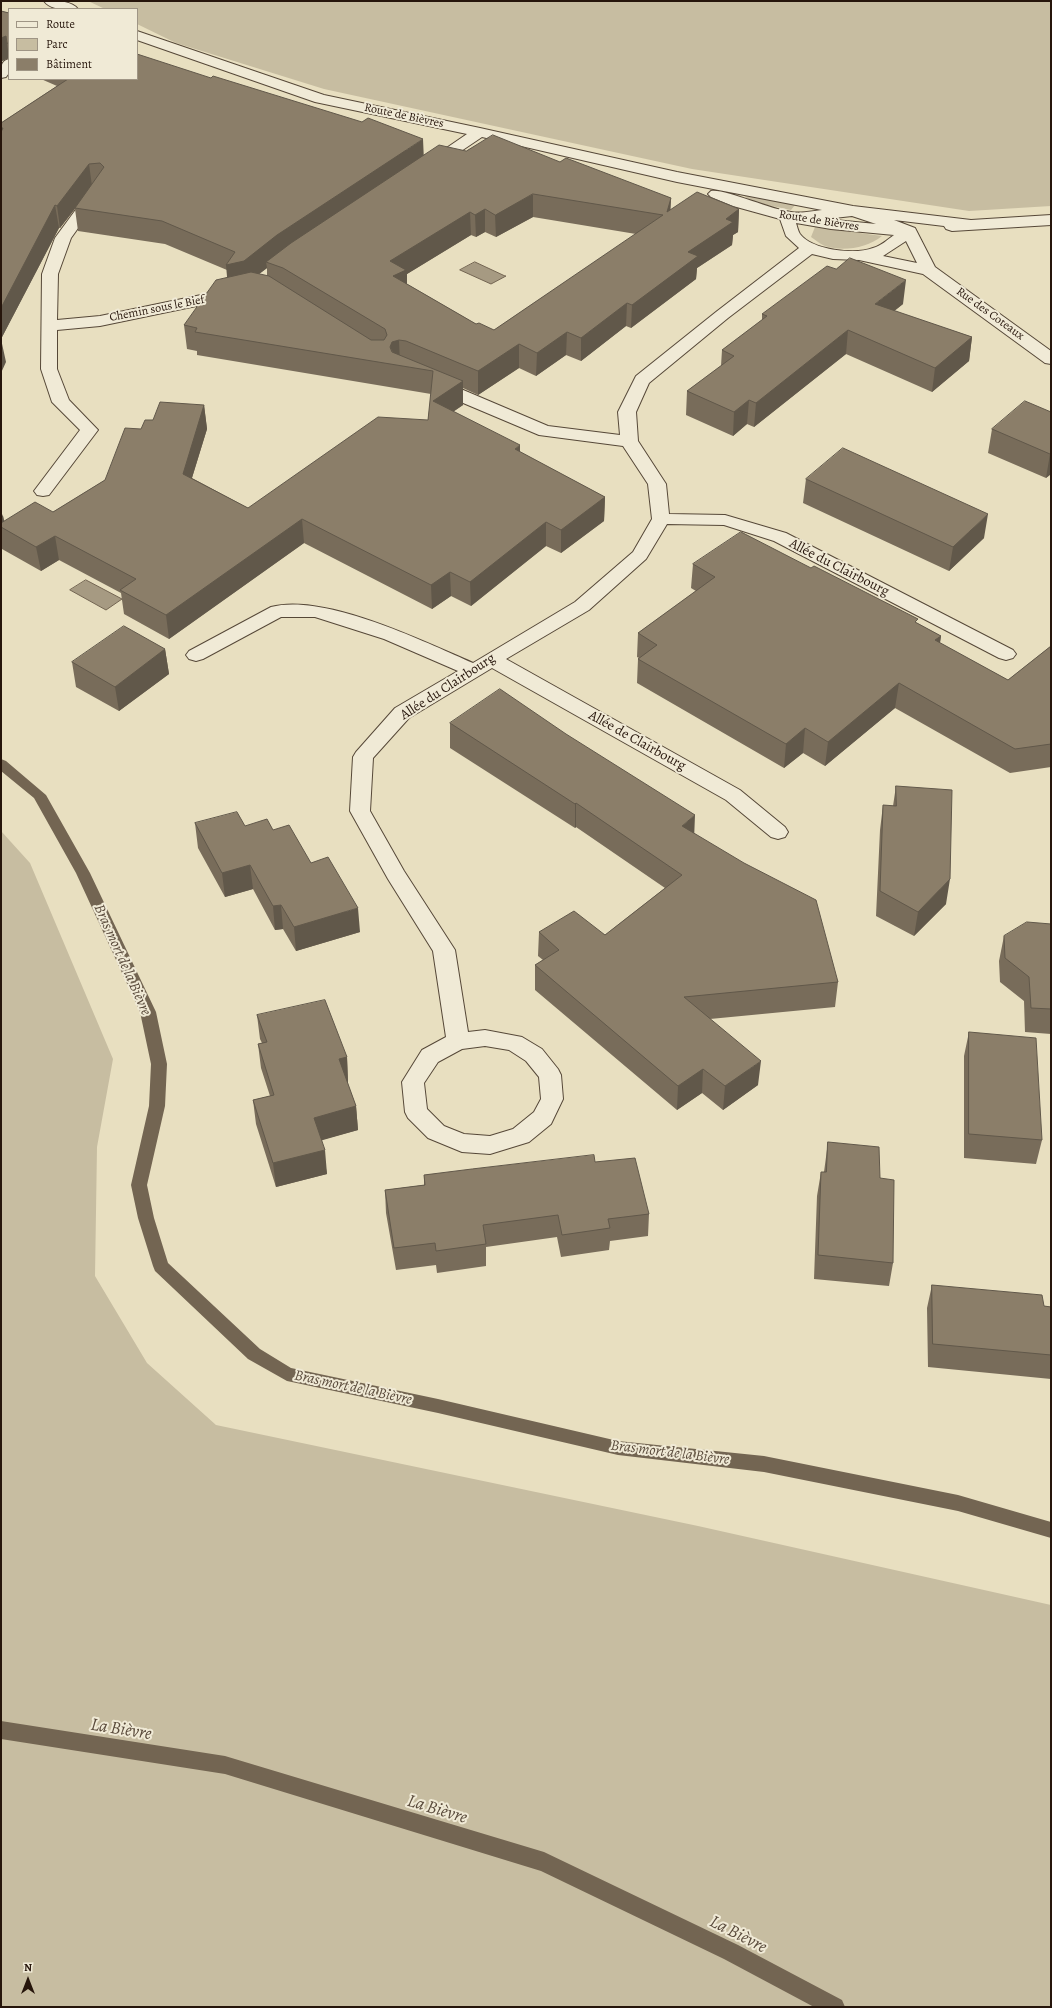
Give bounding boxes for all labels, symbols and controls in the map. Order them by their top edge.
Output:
legend [8,8,138,80]
text: Route [46,16,75,32]
text: Parc [46,36,68,52]
text: Bâtiment [46,56,92,72]
street label: Route de Bièvres [363,101,445,131]
street label: Route de Bièvres [778,208,860,234]
street label: Rue des Coteaux [953,284,1027,344]
street label: Chemin sous le Bief [108,293,206,325]
street label: Allée du Clairbourg [786,536,892,600]
street label: Allée du Clairbourg [397,650,499,724]
street label: Allée de Clairbourg [585,707,689,775]
water label: Bras mort de la Bièvre [89,902,155,1018]
water label: Bras mort de la Bièvre [293,1367,413,1409]
water label: Bras mort de la Bièvre [610,1437,730,1469]
water label: La Bièvre [89,1715,153,1745]
water label: La Bièvre [404,1791,470,1829]
water label: La Bièvre [706,1911,770,1959]
north arrow [8,1960,48,2000]
text: N [24,1960,32,1975]

